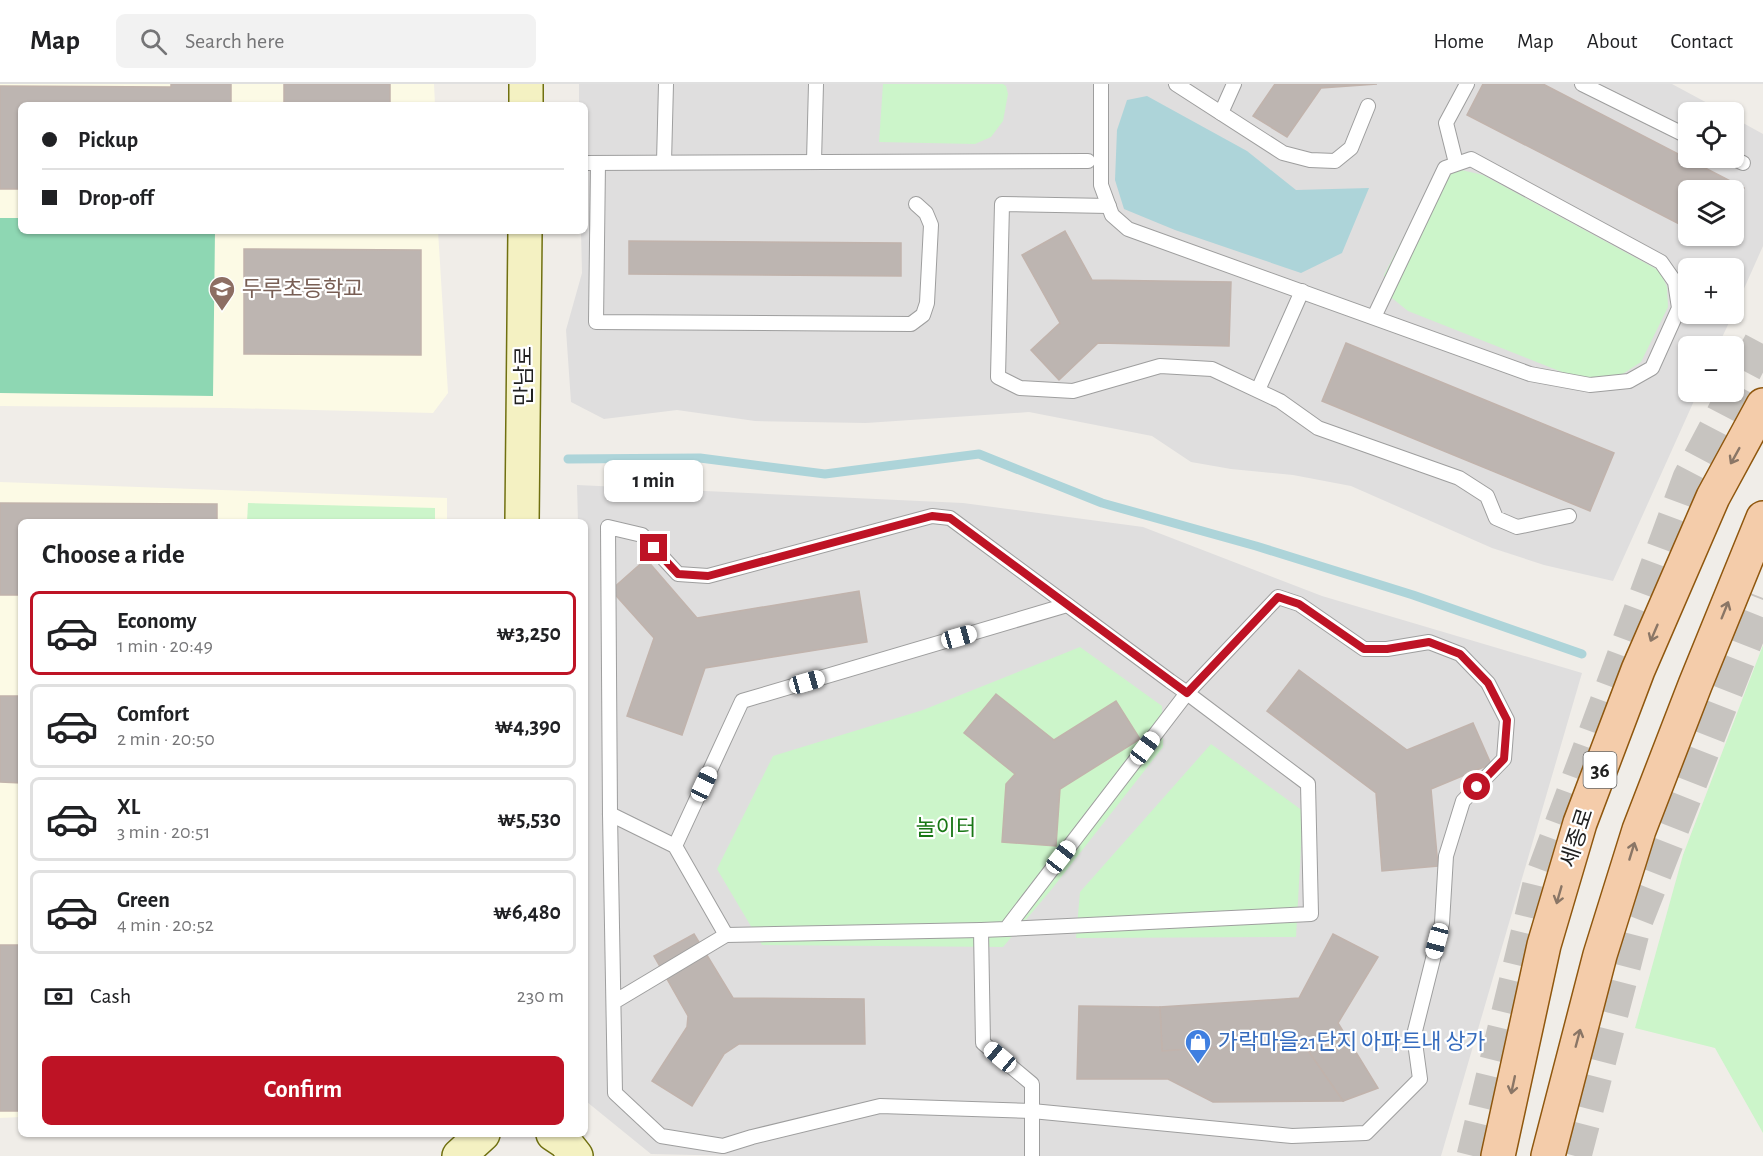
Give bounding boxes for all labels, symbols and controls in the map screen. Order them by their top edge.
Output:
search box [116,14,536,68]
icon: search [137,25,170,58]
text: Map [30,27,80,55]
text: Search here [185,30,284,52]
text: Home [1433,31,1484,52]
text: Map [1517,31,1554,52]
text: About [1587,31,1637,52]
text: Contact [1670,31,1733,52]
map controls [1678,102,1744,402]
button: locate [1678,102,1744,168]
text: Pickup [78,129,138,151]
button: layers [1678,180,1744,246]
text: Drop-off [78,187,154,209]
button: + [1678,258,1744,324]
school or university icon: 두루초등학교 [207,274,237,312]
place label: 두루초등학교 [242,277,363,300]
button: − [1678,336,1744,402]
street label: 만남로 [512,346,535,406]
one-way arrow [1729,447,1741,464]
callout: 1 min [604,461,704,503]
text: 1 min [632,471,675,491]
route end [640,534,667,561]
text: Choose a ride [42,541,185,568]
one-way arrow [1720,602,1731,620]
icon: car [45,606,99,660]
text: Economy [117,610,197,632]
text: ₩3,250 [496,622,561,644]
car [939,623,979,651]
one-way arrow [1648,624,1659,642]
text: 1 min · 20:49 [117,636,213,656]
car [787,668,827,696]
icon: car [45,699,99,753]
text: Comfort [117,703,189,725]
text: ₩4,390 [494,715,561,737]
car [1127,728,1163,768]
text: 2 min · 20:50 [117,729,215,749]
road number: 36 [1584,752,1616,788]
car [688,764,720,804]
route start [1463,773,1490,800]
icon: car [45,792,99,846]
text: XL [117,796,140,818]
street label: 세종로 [1557,806,1597,870]
text: ₩5,530 [497,808,561,830]
park label: 놀이터 [916,816,976,839]
text: 3 min · 20:51 [117,822,210,842]
car [1043,837,1079,877]
one-way arrow [1627,842,1638,861]
icon: car [45,885,99,939]
one-way arrow [1553,885,1564,904]
text: Green [117,889,170,911]
text: ₩6,480 [493,901,561,923]
text: 4 min · 20:52 [117,915,214,935]
car [1424,921,1450,961]
icon: cash [42,980,75,1013]
text: Cash [90,985,131,1007]
text: 230 m [517,986,564,1006]
shop icon: 가락마을21단지 아파트내 상가 [1183,1027,1213,1065]
one-way arrow [1573,1029,1585,1048]
place label: 가락마을21단지 아파트내 상가 [1218,1030,1486,1053]
car [980,1039,1020,1075]
button: Confirm [42,1056,564,1125]
one-way arrow [1507,1075,1519,1094]

